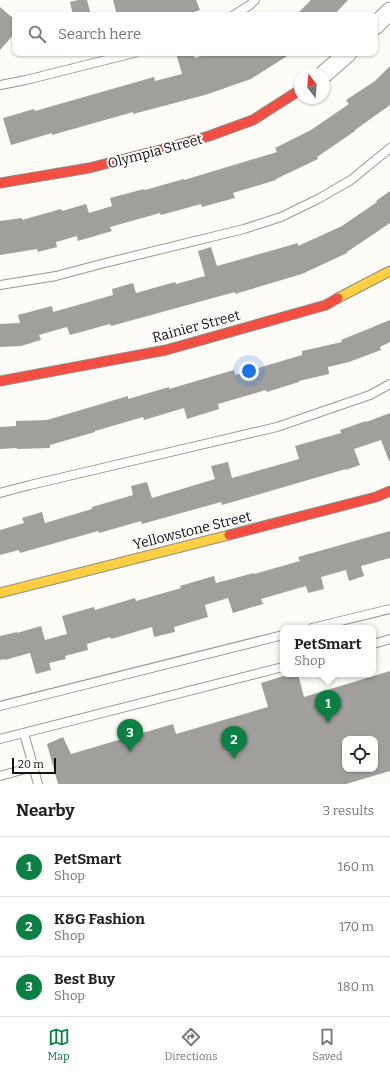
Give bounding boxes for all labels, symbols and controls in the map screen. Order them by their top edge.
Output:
search box [12,12,378,56]
icon: search [26,23,48,45]
text: Search here [58,25,141,43]
north arrow [294,68,330,104]
street label: Olympia Street [106,131,204,172]
street label: Rainier Street [150,307,242,346]
your location [239,361,259,381]
street label: Yellowstone Street [131,508,253,553]
popup [280,625,376,677]
text: PetSmart [294,635,362,653]
text: Shop [294,653,325,668]
pin: 1 [315,690,341,723]
pin: 3 [117,719,143,752]
pin: 2 [221,726,247,759]
map controls [342,736,378,772]
button: locate [342,736,378,772]
scale bar [12,756,56,775]
text: 20 m [18,758,44,771]
text: Nearby [16,800,75,821]
text: 3 results [323,803,374,818]
text: PetSmart [54,850,122,868]
text: 1 [26,859,32,874]
text: 160 m [338,859,374,874]
text: Shop [54,868,85,883]
text: K&G Fashion [54,910,145,928]
text: 2 [25,919,33,934]
text: 170 m [339,919,374,934]
text: Shop [54,928,85,943]
text: Best Buy [54,970,115,988]
text: 3 [25,979,33,994]
text: 180 m [338,979,374,994]
text: Shop [54,988,85,1003]
tab: Map [47,1026,70,1063]
tab: Directions [165,1026,217,1063]
tab: Saved [312,1026,343,1063]

